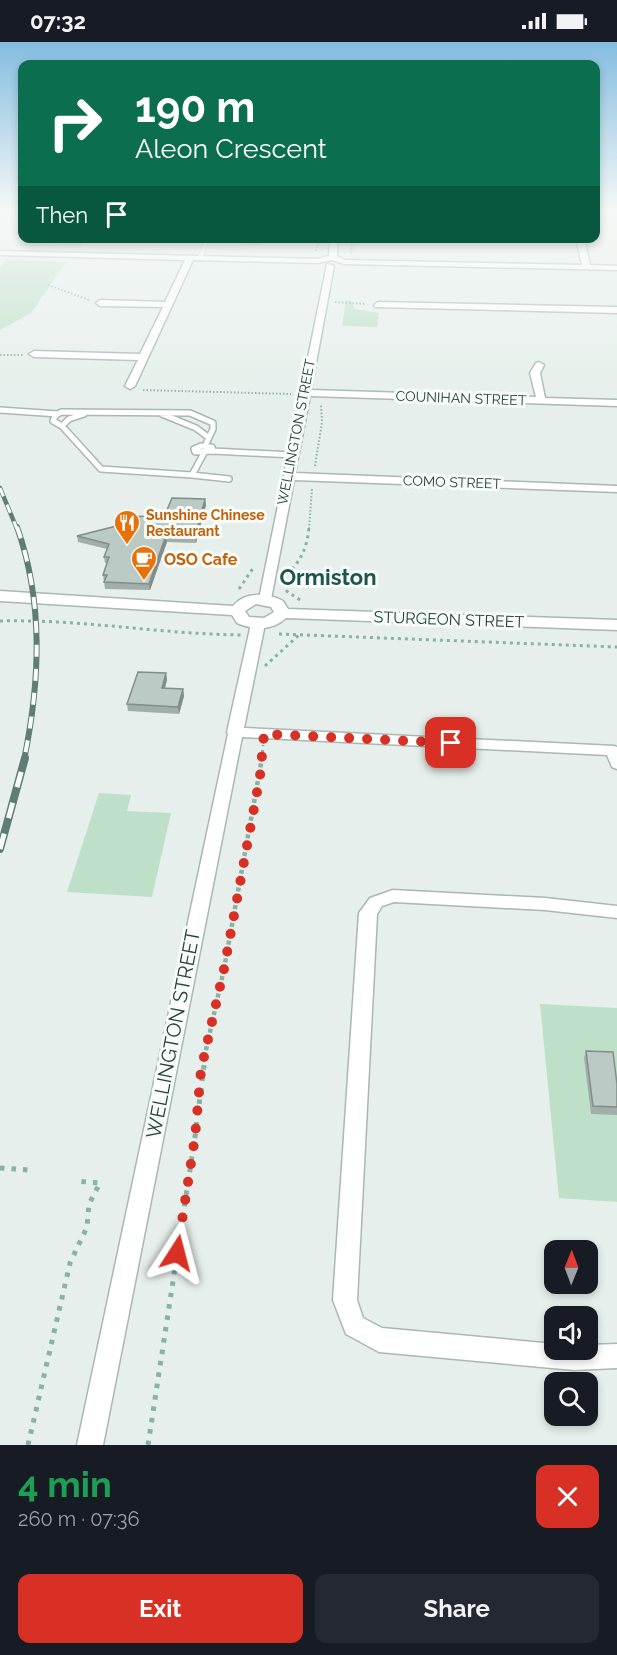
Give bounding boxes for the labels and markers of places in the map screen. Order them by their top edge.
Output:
place label: Sunshine Chinese Restaurant [146,507,265,539]
restaurant icon: Sunshine Chinese Restaurant [112,508,142,546]
cafe icon: OSO Cafe [129,544,159,582]
place label: OSO Cafe [164,550,238,569]
pin [425,717,476,768]

